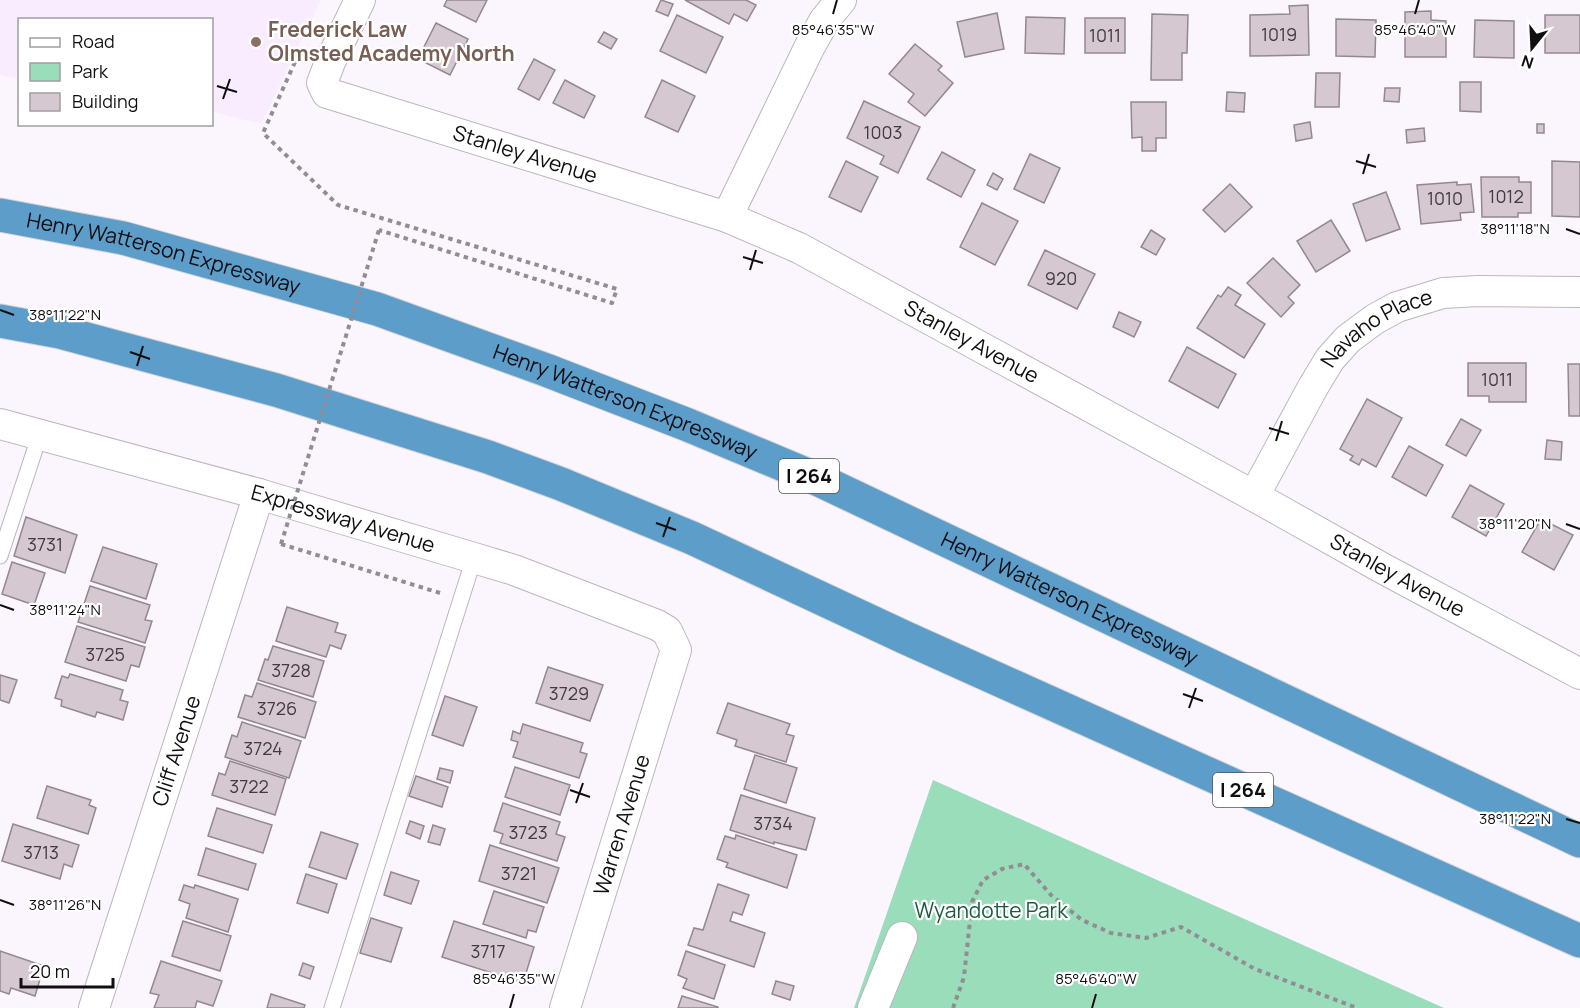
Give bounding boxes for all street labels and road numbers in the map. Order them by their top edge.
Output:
street label: Stanley Avenue [450,118,601,189]
street label: Henry Watterson Expressway [24,205,304,300]
street label: Navaho Place [1313,282,1436,372]
street label: Stanley Avenue [899,293,1044,389]
street label: Henry Watterson Expressway [490,337,762,466]
road number: I 264 [779,459,839,493]
street label: Expressway Avenue [248,478,439,559]
street label: Henry Watterson Expressway [937,525,1203,671]
street label: Stanley Avenue [1325,527,1470,623]
street label: Cliff Avenue [145,692,206,810]
street label: Warren Avenue [586,751,656,899]
road number: I 264 [1213,773,1273,807]

